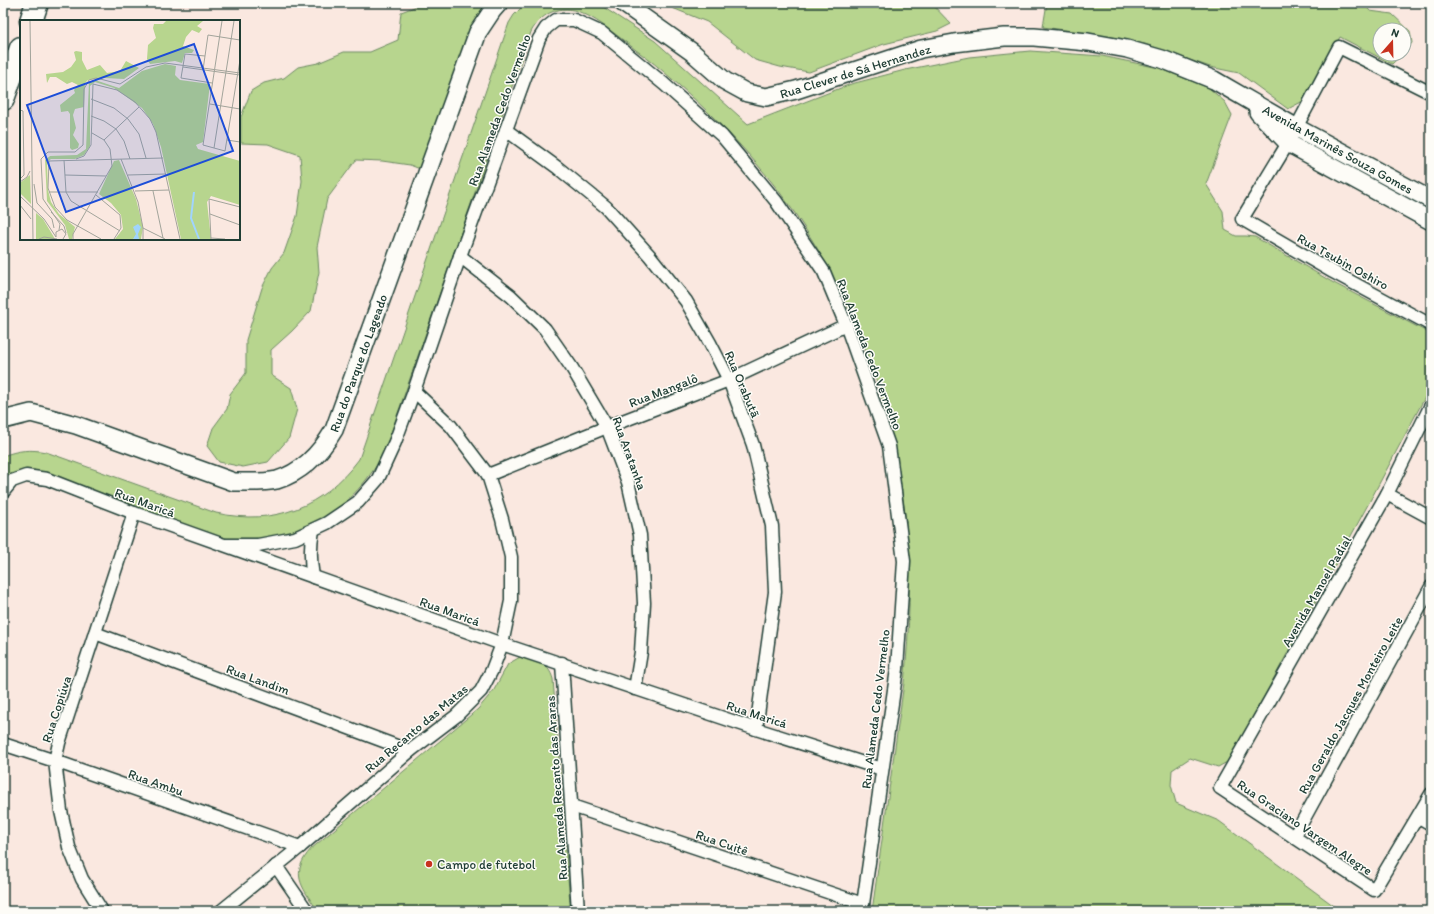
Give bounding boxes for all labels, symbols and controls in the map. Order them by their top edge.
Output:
inset map [20,20,240,240]
north arrow [1372,22,1412,62]
text: N [1390,26,1401,40]
street label: Rua Alameda Cedo Vermelho [465,32,534,188]
street label: Rua Clever de Sá Hernandez [778,41,932,102]
street label: Avenida Marinês Souza Gomes [1260,102,1416,197]
street label: Rua Tsubin Oshiro [1295,230,1391,293]
street label: Rua Alameda Cedo Vermelho [834,277,905,432]
street label: Rua do Parque do Lageado [327,292,391,434]
street label: Rua Orabutã [722,348,763,420]
street label: Rua Mangalô [627,370,700,410]
street label: Rua Aratanha [609,414,650,492]
street label: Rua Maricá [113,485,177,520]
street label: Avenida Manoel Padial [1278,533,1355,649]
street label: Rua Maricá [418,594,482,629]
street label: Rua Geraldo Jacques Monteiro Leite [1295,614,1406,796]
street label: Rua Alameda Cedo Vermelho [858,628,893,790]
street label: Rua Landim [224,661,292,698]
street label: Rua Copiúva [39,673,74,744]
street label: Rua Recanto das Matas [362,681,471,776]
street label: Rua Alameda Recanto das Araras [543,695,570,881]
street label: Rua Maricá [725,698,789,731]
street label: Rua Ambu [126,766,186,799]
street label: Rua Graciano Vargem Alegre [1234,777,1375,878]
street label: Rua Cuitê [694,827,750,858]
place label: Campo de futebol [437,857,536,872]
marker: Campo de futebol [424,859,434,869]

